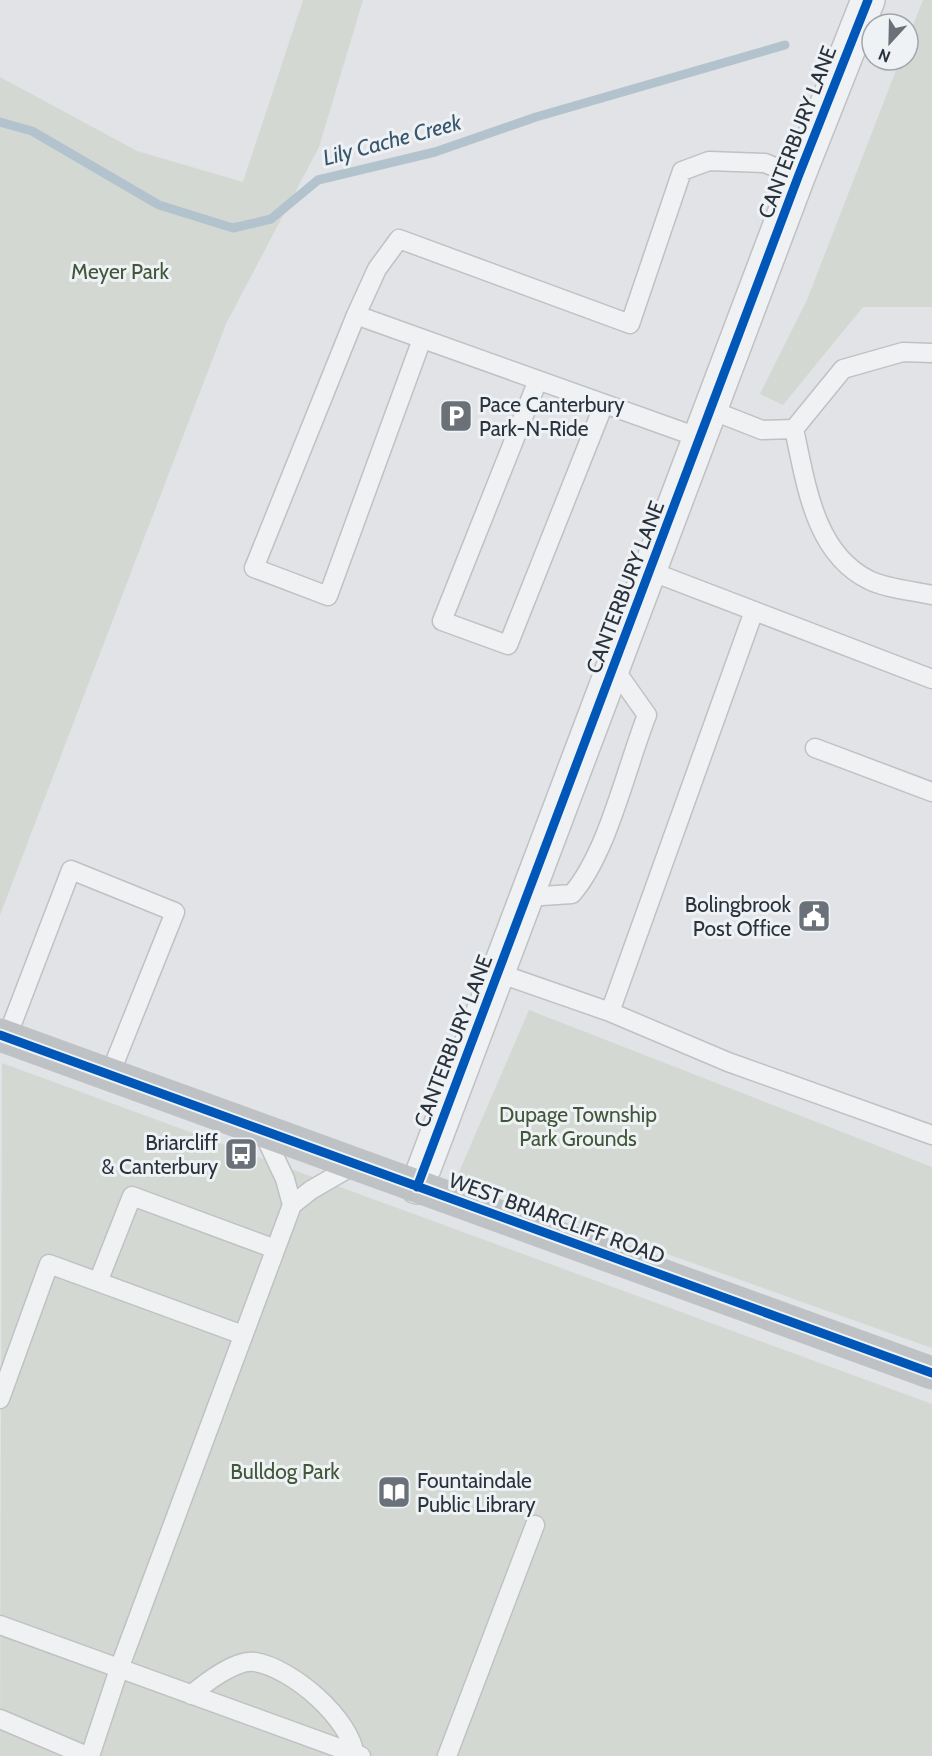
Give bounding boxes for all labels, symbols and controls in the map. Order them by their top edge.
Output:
north arrow [860,12,920,72]
street label: CANTERBURY LANE [753,42,841,222]
text: N [876,45,893,66]
water label: Lily Cache Creek [320,108,465,171]
park label: Meyer Park [71,259,169,284]
place label: Pace Canterbury Park-N-Ride [479,392,625,441]
parking icon: Pace Canterbury Park-N-Ride [438,398,474,434]
street label: CANTERBURY LANE [581,497,669,677]
place label: Bolingbrook Post Office [685,892,792,941]
public building icon: Bolingbrook Post Office [796,898,832,934]
street label: CANTERBURY LANE [409,951,497,1131]
park label: Dupage Township Park Grounds [499,1102,657,1151]
place label: Briarcliff & Canterbury [102,1130,218,1179]
bus stop icon: Briarcliff & Canterbury [223,1136,259,1172]
street label: WEST BRIARCLIFF ROAD [446,1167,668,1269]
park label: Bulldog Park [230,1459,340,1484]
place label: Fountaindale Public Library [417,1468,536,1517]
library icon: Fountaindale Public Library [376,1474,412,1510]

